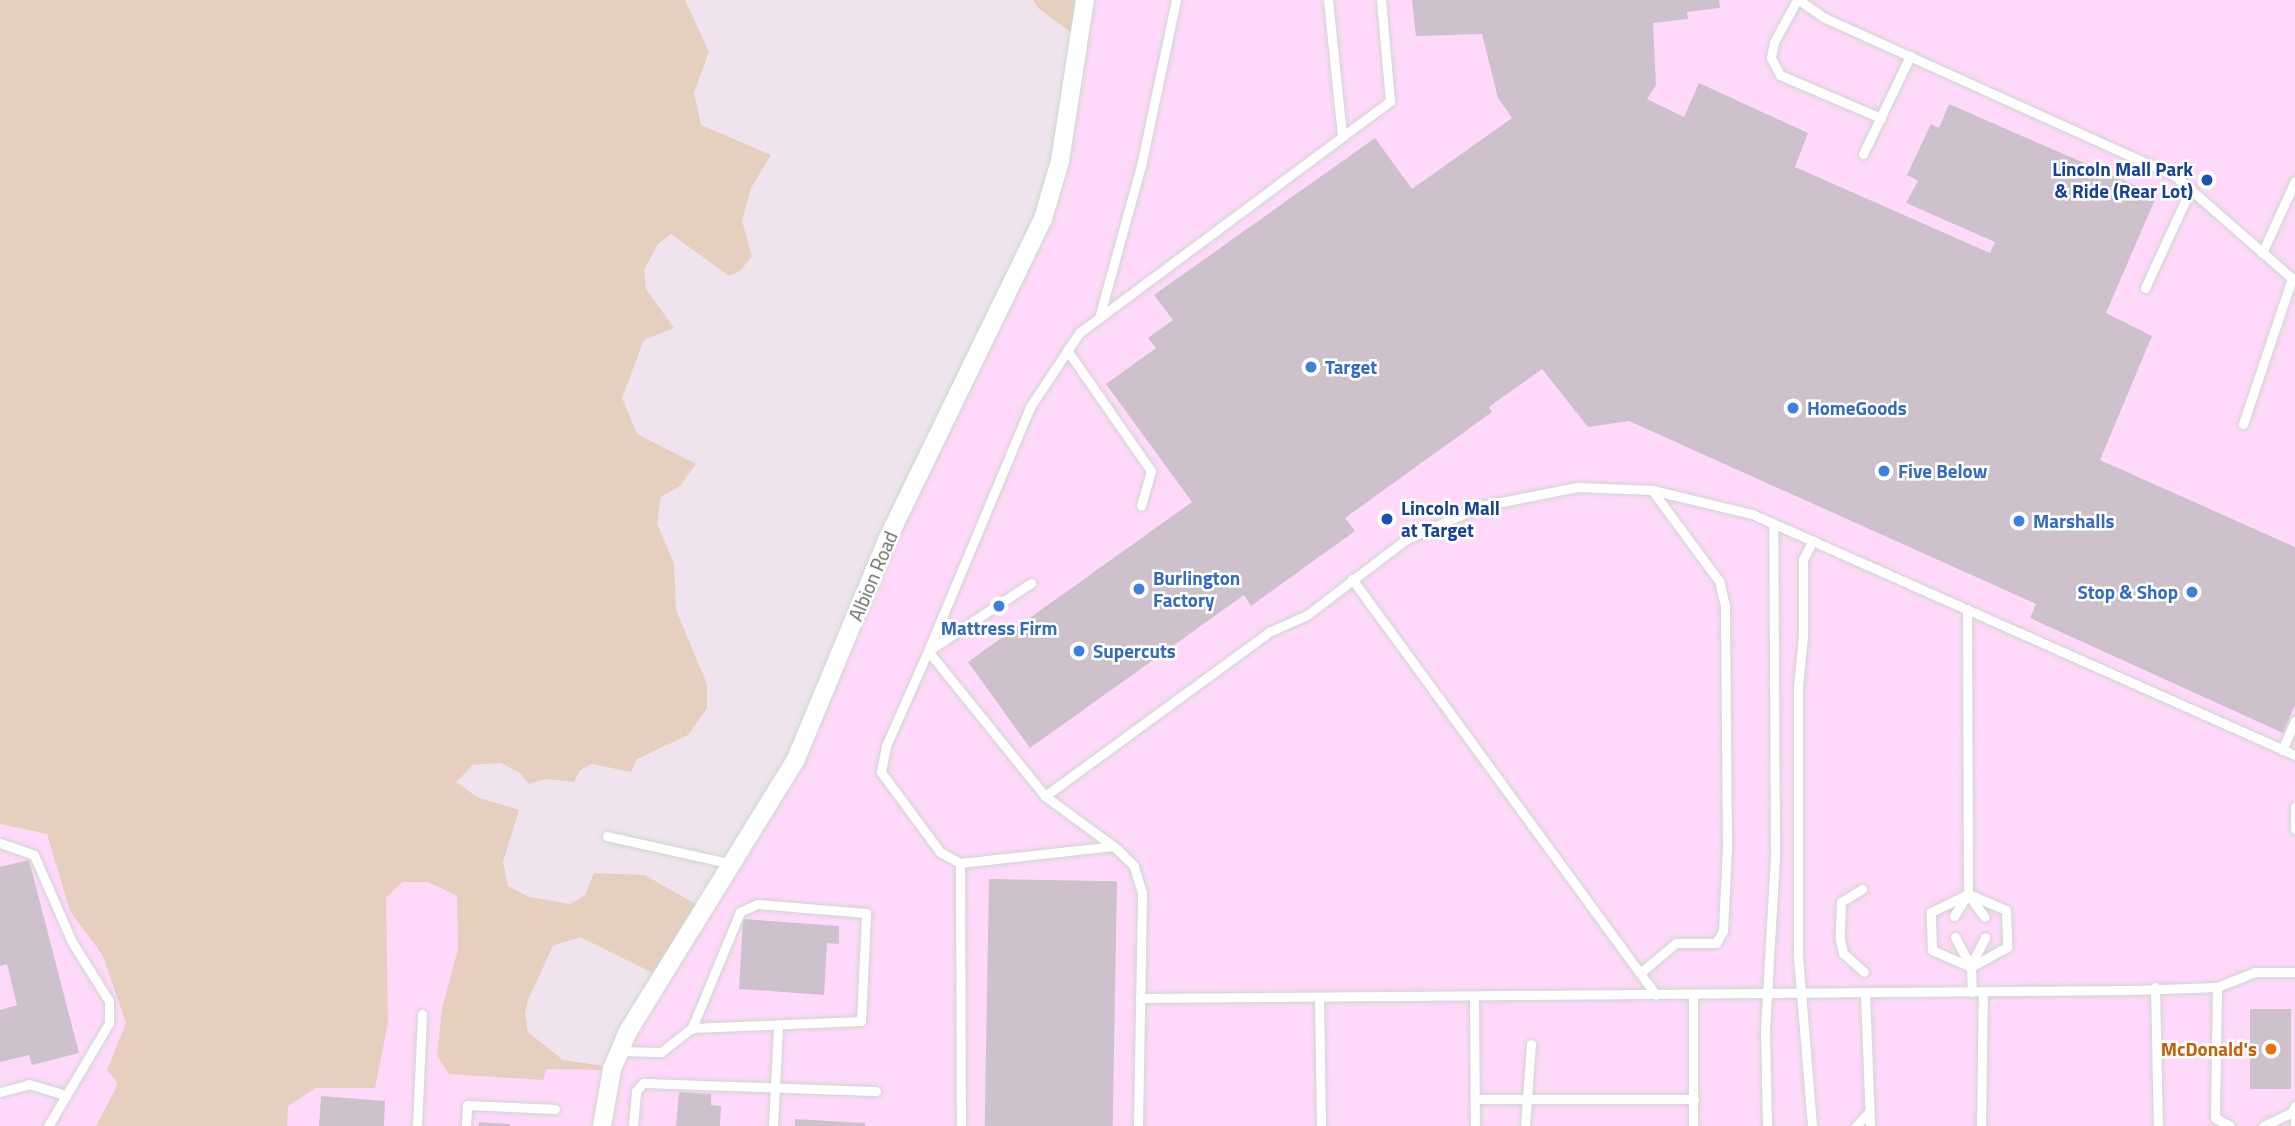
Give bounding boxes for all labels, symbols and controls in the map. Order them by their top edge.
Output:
place label: Lincoln Mall Park & Ride (Rear Lot) [2052,158,2193,202]
marker: Lincoln Mall Park & Ride (Rear Lot) [2199,172,2215,188]
place label: Target [1325,356,1377,378]
marker: Target [1303,359,1319,375]
place label: HomeGoods [1807,397,1907,419]
marker: HomeGoods [1785,400,1801,416]
place label: Five Below [1898,460,1987,482]
marker: Five Below [1876,463,1892,479]
place label: Lincoln Mall at Target [1401,497,1500,541]
place label: Marshalls [2033,510,2114,532]
marker: Lincoln Mall at Target [1379,511,1395,527]
marker: Marshalls [2011,513,2027,529]
street label: Albion Road [844,528,902,624]
place label: Burlington Factory [1153,567,1240,611]
marker: Burlington Factory [1131,581,1147,597]
place label: Stop & Shop [2077,581,2178,603]
marker: Stop & Shop [2184,584,2200,600]
marker: Mattress Firm [991,598,1007,614]
place label: Mattress Firm [941,617,1057,639]
place label: Supercuts [1093,640,1176,662]
marker: Supercuts [1071,643,1087,659]
place label: McDonald's [2161,1038,2257,1060]
marker: McDonald's [2263,1041,2279,1057]

